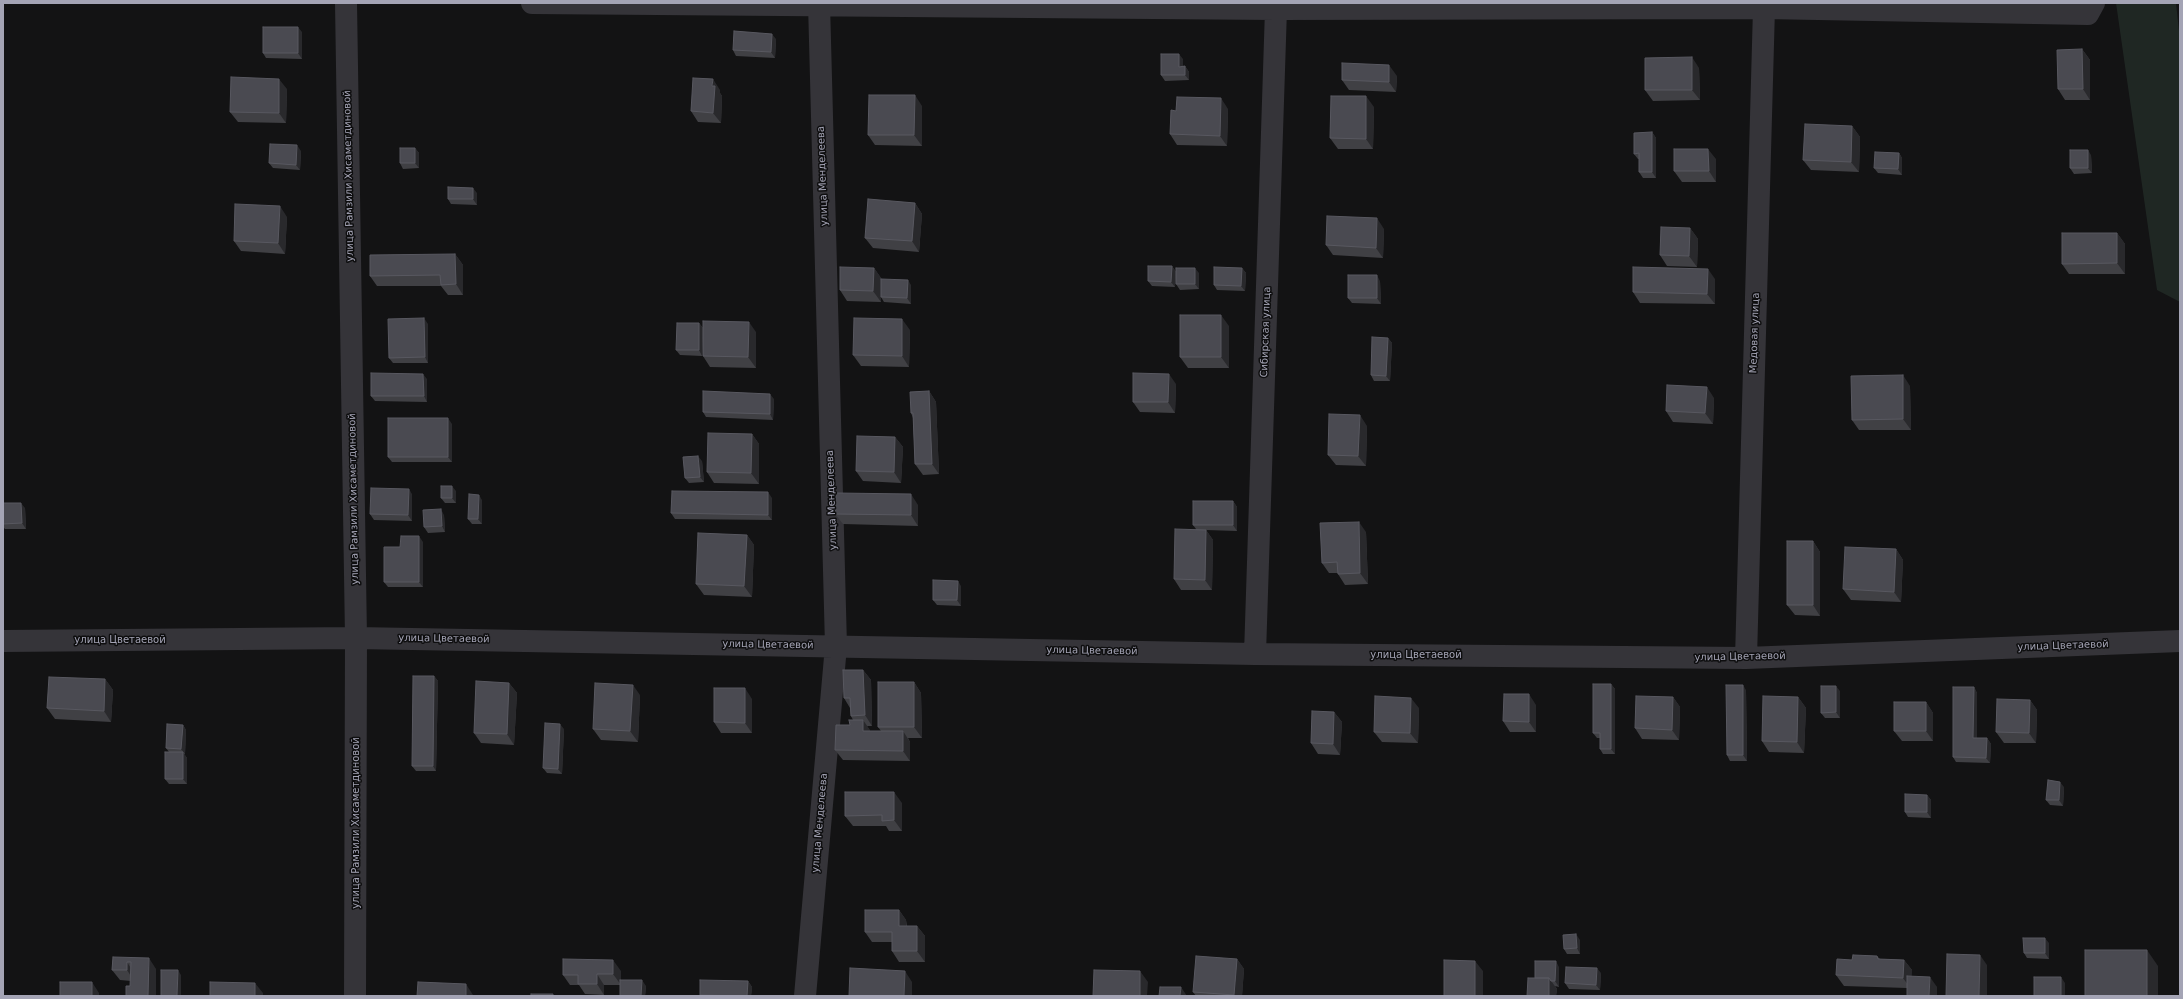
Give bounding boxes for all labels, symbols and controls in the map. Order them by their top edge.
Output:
street label: улица Рамзили Хисаметдиновой [342,90,356,262]
street label: улица Менделеева [815,126,831,226]
street label: Сибирская улица [1258,286,1274,378]
street label: Медовая улица [1748,292,1762,374]
street label: улица Рамзили Хисаметдиновой [347,413,361,585]
street label: улица Менделеева [824,450,840,550]
street label: улица Цветаевой [398,632,490,646]
street label: улица Цветаевой [74,634,166,646]
street label: улица Цветаевой [722,638,814,652]
street label: улица Цветаевой [2017,638,2109,654]
street label: улица Цветаевой [1046,644,1138,658]
street label: улица Цветаевой [1370,649,1462,661]
street label: улица Цветаевой [1694,650,1786,664]
street label: улица Рамзили Хисаметдиновой [350,737,362,909]
street label: улица Менделеева [810,773,830,873]

